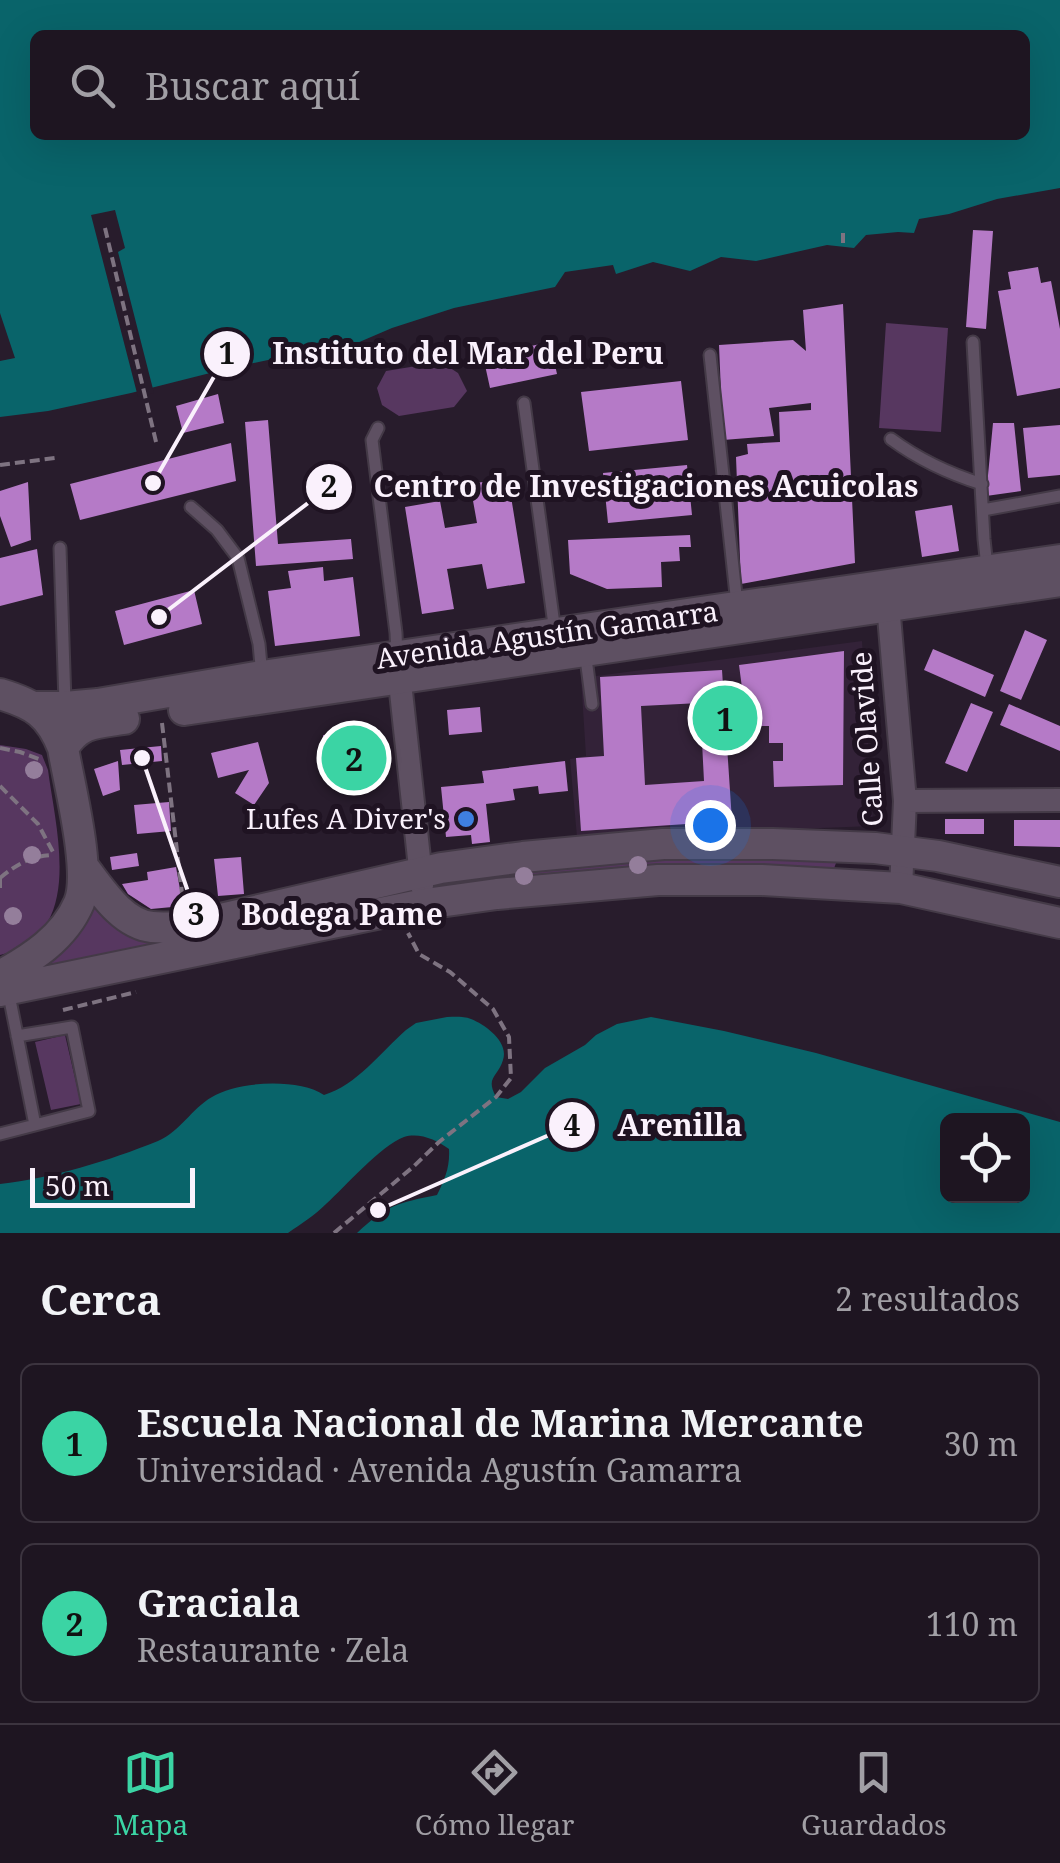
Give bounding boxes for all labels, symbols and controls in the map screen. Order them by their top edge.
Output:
search box [30,30,1030,140]
icon: search [65,58,120,113]
text: Buscar aquí [145,59,360,111]
callout: Instituto del Mar del Peru [202,324,684,384]
text: 1 [219,332,235,373]
text: Instituto del Mar del Peru [272,332,664,373]
callout: Centro de Investigaciones Acuicolas [304,457,939,517]
text: 2 [321,465,337,506]
text: Centro de Investigaciones Acuicolas [374,465,918,506]
street label: Avenida Agustín Gamarra [373,591,720,677]
street label: Calle Olavide [841,650,891,828]
pin: 1 [692,680,758,756]
pin: 2 [322,720,386,796]
place label: Lufes A Diver's [246,799,446,837]
your location [685,800,736,851]
marker: Lufes A Diver's [455,808,477,830]
callout: Bodega Pame [171,885,463,945]
text: 3 [188,893,204,934]
text: Bodega Pame [241,893,443,934]
callout: Arenilla [547,1095,762,1155]
text: 4 [564,1104,581,1145]
text: Arenilla [617,1104,743,1145]
map controls [940,1113,1030,1203]
button: locate [940,1113,1030,1203]
scale bar [30,1163,195,1208]
text: 50 m [45,1166,110,1204]
text: Cerca [40,1270,161,1327]
text: 2 resultados [835,1277,1020,1320]
text: Escuela Nacional de Marina Mercante [137,1396,864,1448]
text: 1 [65,1422,84,1465]
text: 30 m [944,1422,1018,1465]
text: Universidad · Avenida Agustín Gamarra [137,1448,742,1491]
text: Graciala [137,1576,301,1628]
text: 2 [65,1602,84,1645]
text: 110 m [926,1602,1018,1645]
text: Restaurante · Zela [137,1628,409,1671]
tab: Mapa [113,1745,188,1843]
tab: Cómo llegar [415,1745,574,1843]
tab: Guardados [801,1745,947,1843]

